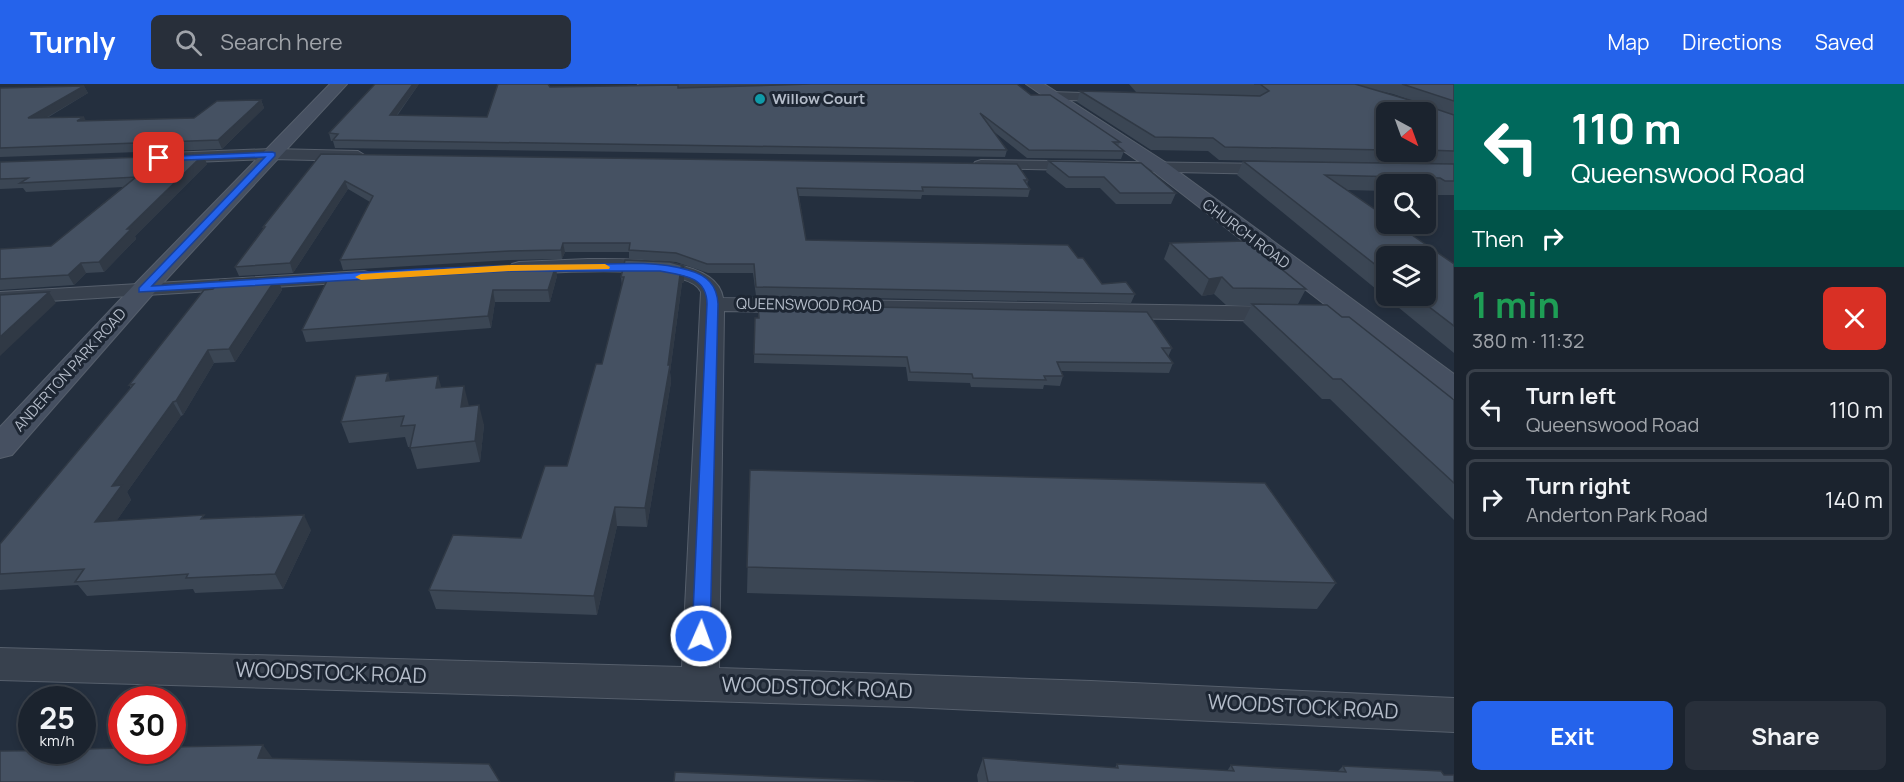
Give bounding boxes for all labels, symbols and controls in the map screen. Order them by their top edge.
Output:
search box [151,15,571,69]
text: Turnly [30,23,115,61]
icon: search [172,26,205,59]
text: Search here [220,27,343,57]
text: Map [1608,28,1649,56]
text: Directions [1682,28,1782,56]
text: Saved [1815,28,1874,56]
place label: Willow Court [772,88,865,109]
marker: Willow Court [753,92,767,106]
text: 110 m [1571,99,1682,157]
north arrow [1376,102,1436,162]
map controls [1376,102,1436,306]
icon: left [1472,108,1550,186]
pin [133,132,184,183]
icon: arrive [142,141,175,174]
text: Queenswood Road [1571,154,1805,191]
button: search [1376,174,1436,234]
street label: CHURCH ROAD [1198,194,1294,273]
icon: right [1536,222,1569,255]
text: Then [1472,224,1524,254]
button: layers [1376,246,1436,306]
text: 1 min [1472,280,1560,329]
button: close [1823,287,1886,350]
street label: QUEENSWOOD ROAD [736,293,882,316]
street label: ANDERTON PARK ROAD [9,303,131,436]
text: 380 m · 11:32 [1472,327,1584,354]
text: Turn left [1526,381,1616,411]
icon: left [1475,393,1508,426]
text: 110 m [1829,395,1883,425]
text: Queenswood Road [1526,411,1699,438]
text: Turn right [1526,471,1631,501]
icon: right [1475,483,1508,516]
text: 140 m [1825,485,1883,515]
text: Anderton Park Road [1526,501,1708,528]
position arrow [669,604,733,668]
street label: WOODSTOCK ROAD [235,655,427,689]
street label: WOODSTOCK ROAD [721,670,913,704]
speed limit sign: 30 [108,686,186,764]
street label: WOODSTOCK ROAD [1207,687,1399,725]
text: 25 [39,697,75,738]
button: Exit [1472,701,1673,770]
button: Share [1685,701,1886,770]
text: km/h [40,730,74,751]

